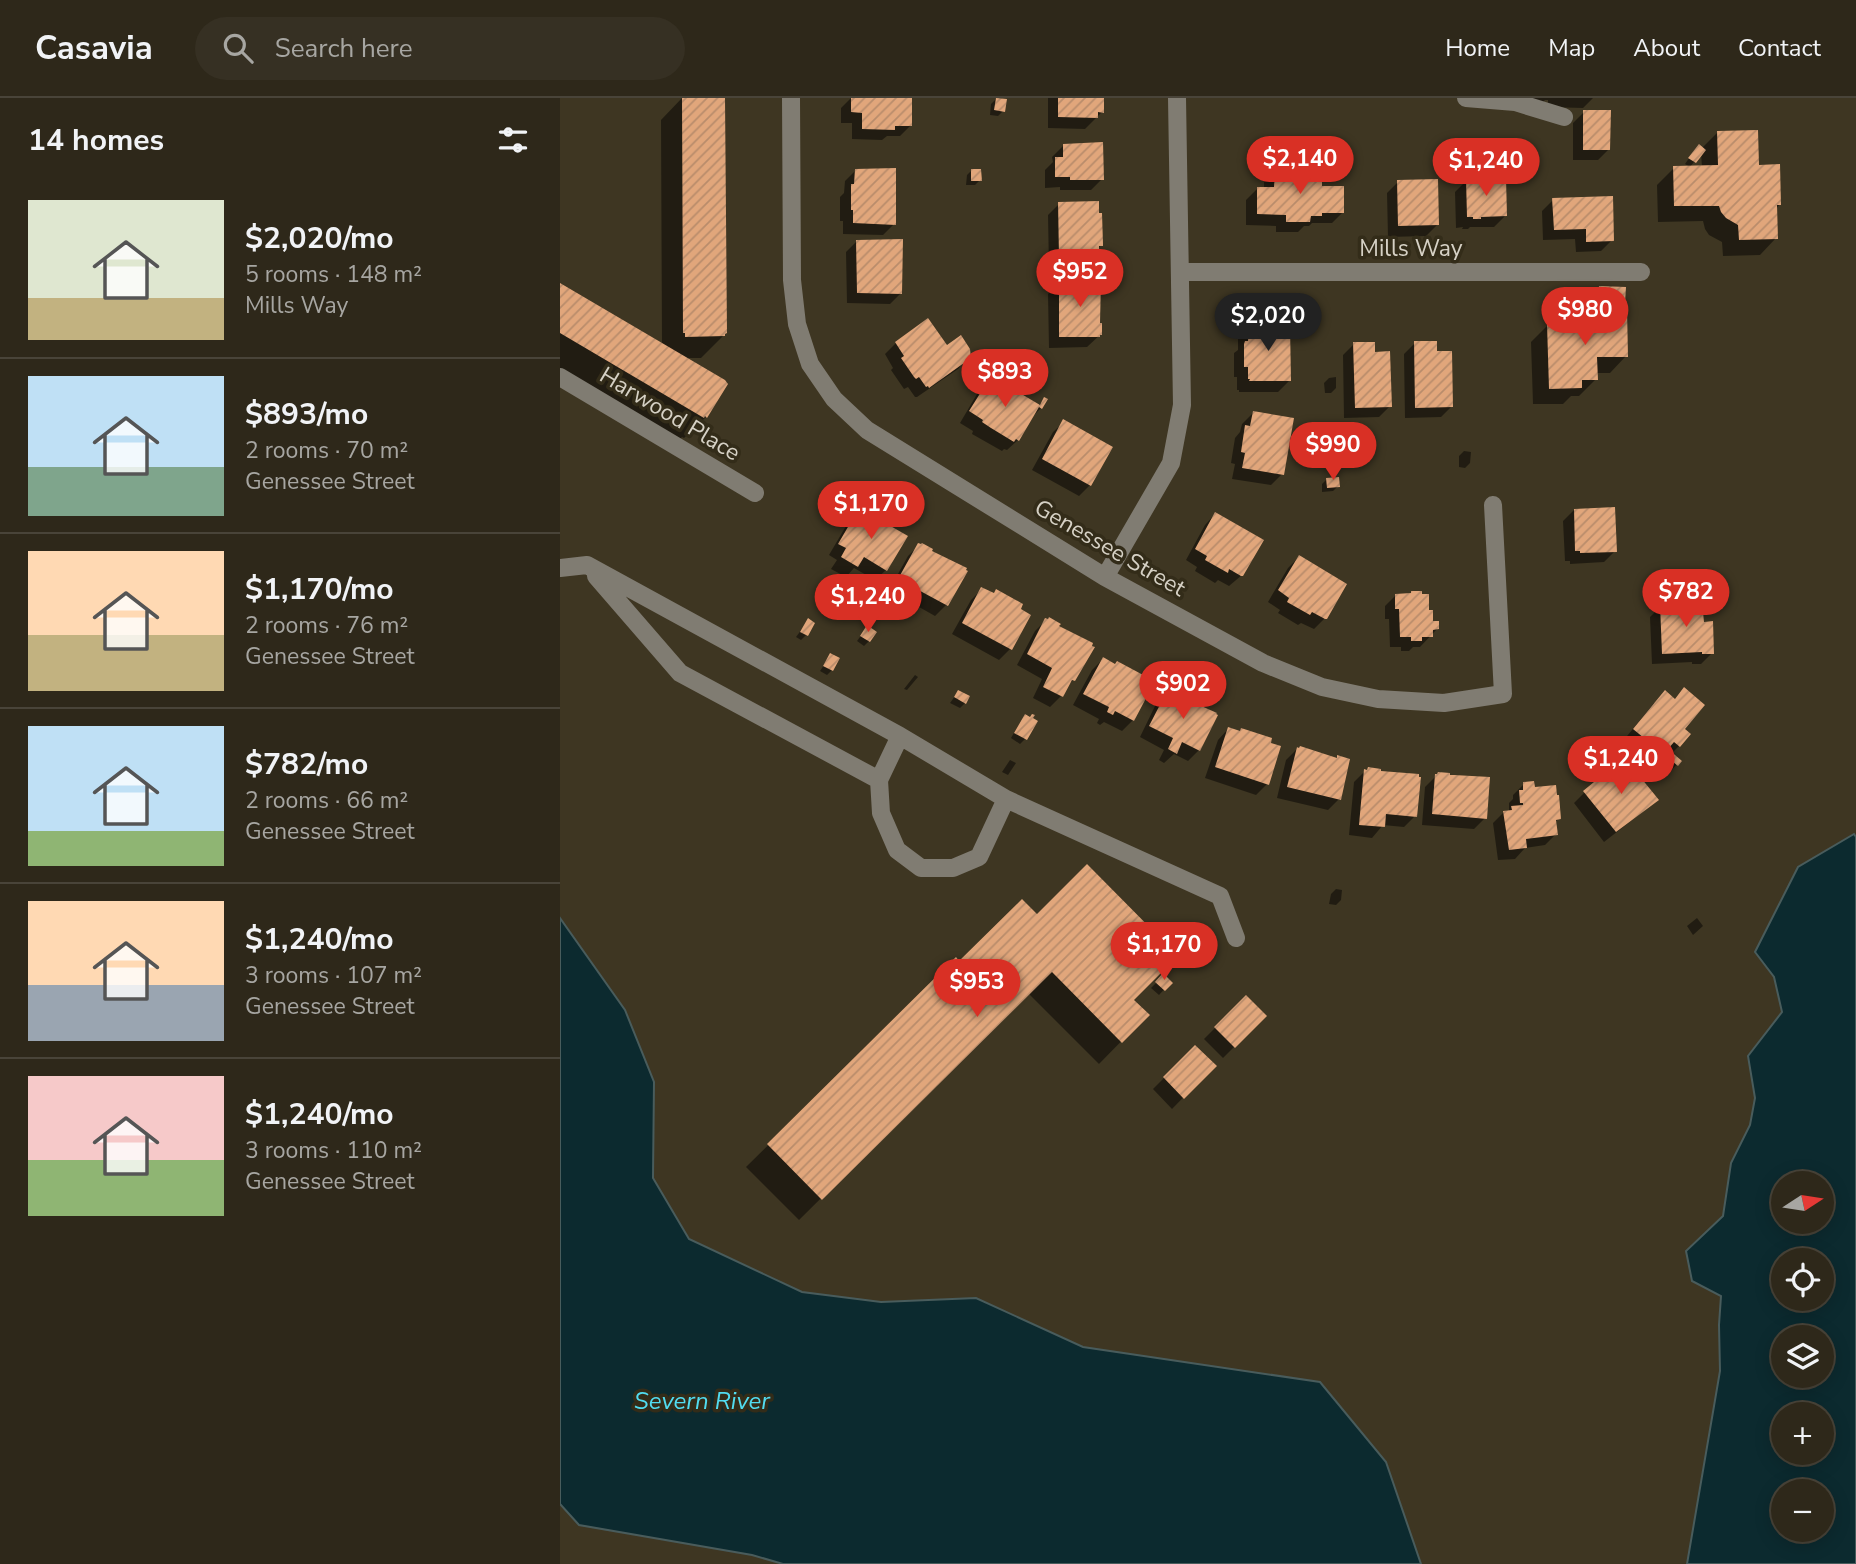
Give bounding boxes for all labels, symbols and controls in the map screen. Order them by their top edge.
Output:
search box [195,17,685,80]
text: Casavia [35,26,153,71]
icon: search [219,29,257,67]
text: Search here [275,31,413,66]
text: Home [1445,32,1510,64]
text: Map [1548,32,1595,64]
text: About [1633,32,1700,64]
text: Contact [1738,32,1821,64]
text: 14 homes [28,120,164,161]
icon: filters [494,121,532,159]
pin: $2,140 [1243,136,1357,196]
pin: $1,240 [1429,139,1543,198]
text: $2,140 [1263,143,1337,174]
text: $1,240 [1449,145,1523,176]
text: $2,020/mo [245,218,394,259]
icon: home [84,228,168,312]
street label: Mills Way [1359,233,1463,264]
pin: $952 [1039,250,1121,309]
text: $952 [1052,256,1108,287]
text: 5 rooms · 148 m² [245,259,422,290]
pin: $980 [1544,288,1626,347]
text: Mills Way [245,290,348,321]
pin: $2,020 [1211,294,1325,353]
text: $980 [1557,294,1613,325]
text: $2,020 [1231,300,1305,331]
pin: $893 [964,350,1046,409]
text: $893 [977,356,1033,387]
street label: Harwood Place [594,360,746,468]
text: $893/mo [245,394,368,435]
icon: home [84,404,168,488]
pin: $990 [1292,422,1374,482]
text: $990 [1305,429,1361,460]
text: 2 rooms · 70 m² [245,435,408,466]
text: Genessee Street [245,466,415,497]
pin: $1,170 [814,482,928,541]
text: $1,170 [834,488,908,519]
street label: Genessee Street [1029,492,1192,604]
text: $1,170/mo [245,569,394,610]
pin: $782 [1645,570,1727,629]
pin: $1,240 [811,574,925,634]
text: $782 [1658,576,1714,607]
icon: home [84,579,168,663]
text: $1,240 [831,581,905,612]
text: 2 rooms · 76 m² [245,610,408,641]
text: Genessee Street [245,641,415,672]
pin: $902 [1142,662,1224,721]
text: $902 [1155,668,1211,699]
pin: $1,240 [1564,736,1678,796]
text: $1,240 [1584,743,1658,774]
text: $782/mo [245,744,368,785]
icon: home [84,754,168,838]
text: 2 rooms · 66 m² [245,785,408,816]
text: Genessee Street [245,816,415,847]
text: $1,240/mo [245,919,394,960]
pin: $1,170 [1107,922,1221,982]
icon: home [84,929,168,1013]
text: $1,170 [1127,929,1201,960]
text: 3 rooms · 107 m² [245,960,422,991]
pin: $953 [936,960,1018,1019]
text: $953 [949,966,1005,997]
text: Genessee Street [245,991,415,1022]
text: $1,240/mo [245,1094,394,1135]
icon: home [84,1104,168,1188]
text: 3 rooms · 110 m² [245,1135,422,1166]
text: Genessee Street [245,1166,415,1197]
north arrow [1771,1171,1834,1234]
map controls [1771,1171,1834,1542]
button: locate [1771,1248,1834,1311]
button: layers [1771,1325,1834,1388]
water label: Severn River [634,1385,771,1417]
button: + [1771,1402,1834,1465]
button: − [1771,1479,1834,1542]

